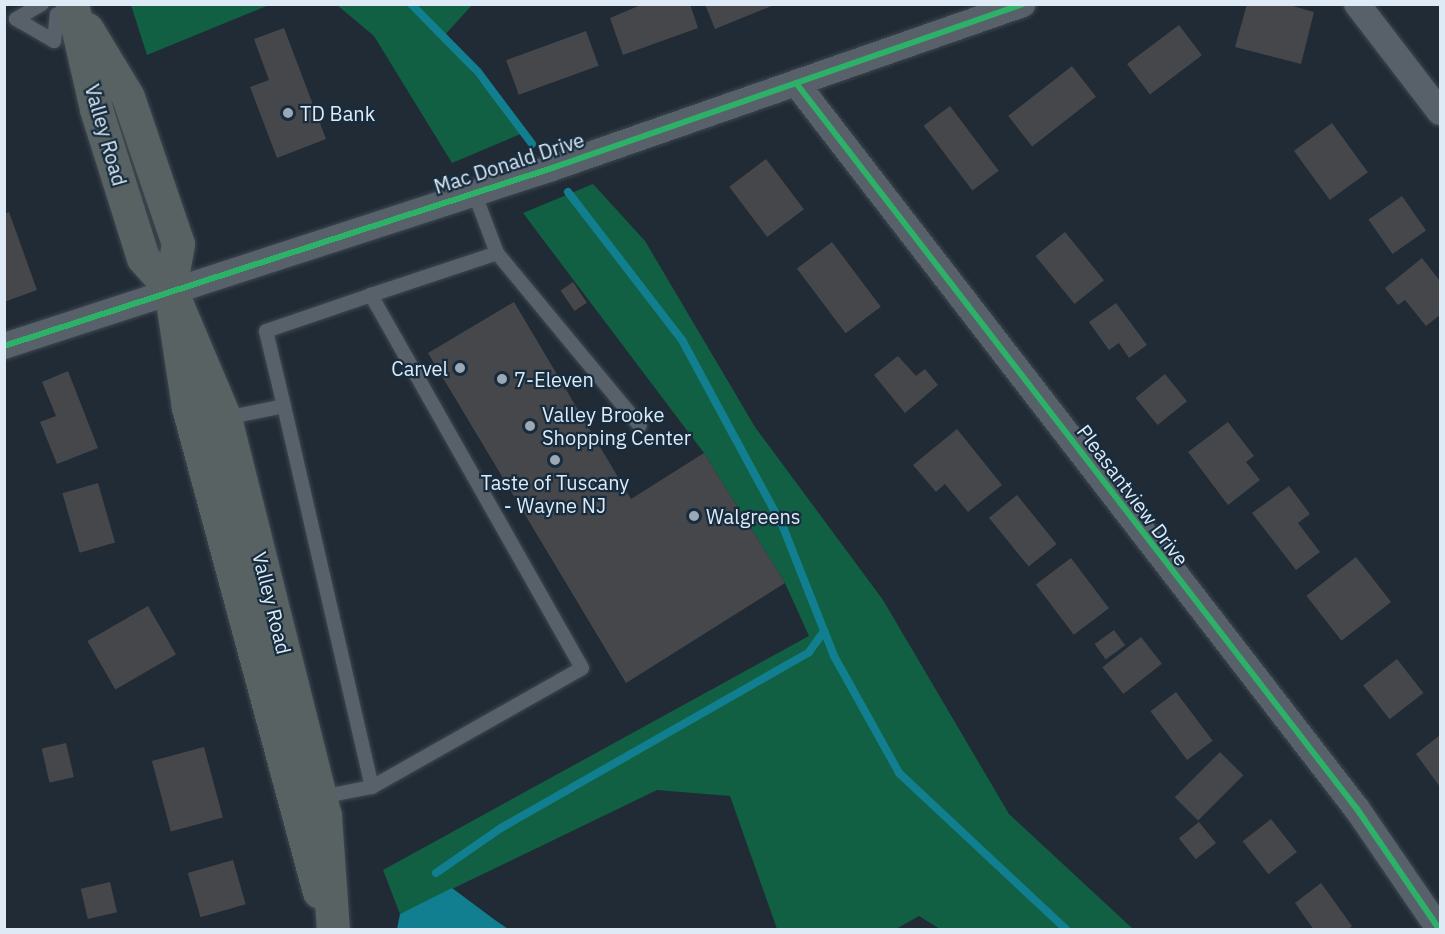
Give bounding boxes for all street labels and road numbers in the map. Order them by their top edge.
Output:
street label: Valley Road [80,81,132,189]
street label: Mac Donald Drive [431,127,587,199]
street label: Pleasantview Drive [1072,420,1194,570]
street label: Valley Road [248,549,296,657]

